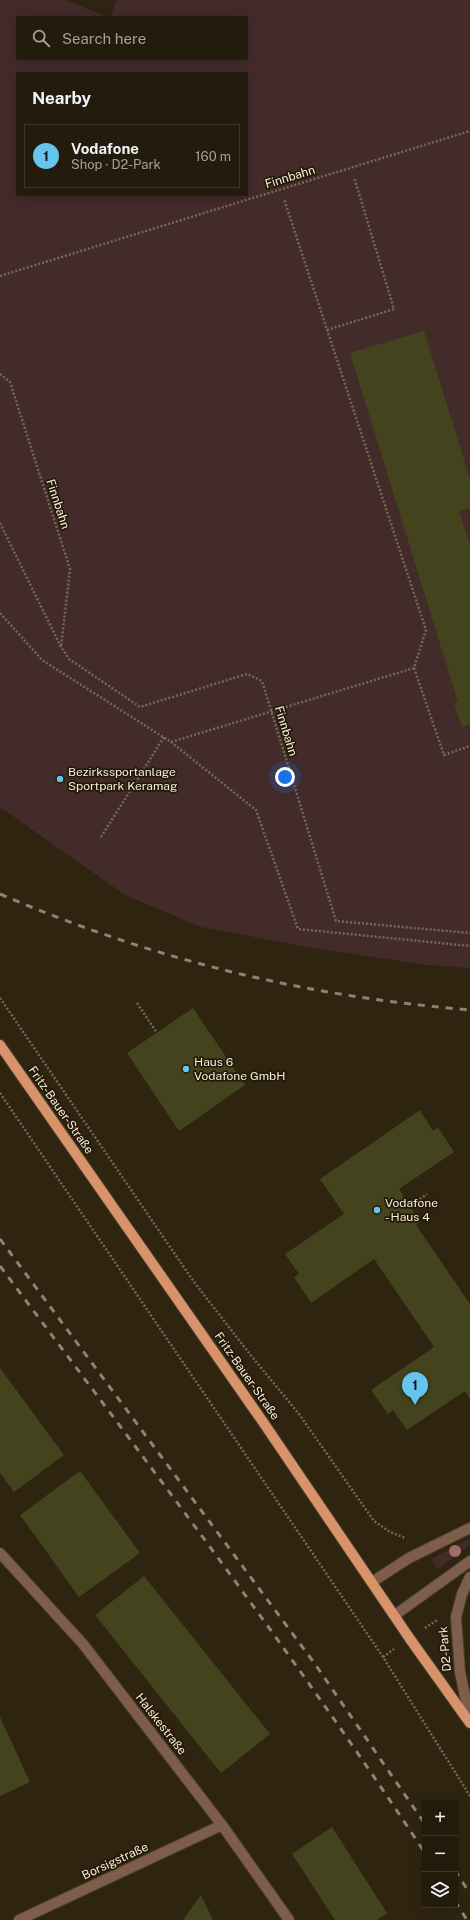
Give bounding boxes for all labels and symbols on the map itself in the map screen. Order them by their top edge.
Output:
street label: Finnbahn [263,163,317,191]
street label: Finnbahn [43,477,73,531]
street label: Finnbahn [272,704,300,758]
place label: Bezirkssportanlage Sportpark Keramag [68,765,177,793]
your location [275,767,295,787]
marker: Bezirkssportanlage Sportpark Keramag [55,774,65,784]
place label: Haus 6 Vodafone GmbH [194,1055,285,1083]
street label: Fritz-Bauer-Straße [26,1064,97,1157]
marker: Haus 6 Vodafone GmbH [181,1064,191,1074]
place label: Vodafone - Haus 4 [385,1196,438,1224]
marker: Vodafone - Haus 4 [372,1205,382,1215]
street label: Fritz-Bauer-Straße [212,1330,283,1423]
pin: 1 [402,1372,428,1405]
street label: D2-Park [436,1625,454,1672]
street label: Halskestraße [133,1690,189,1758]
street label: Borsigstraße [80,1839,150,1882]

